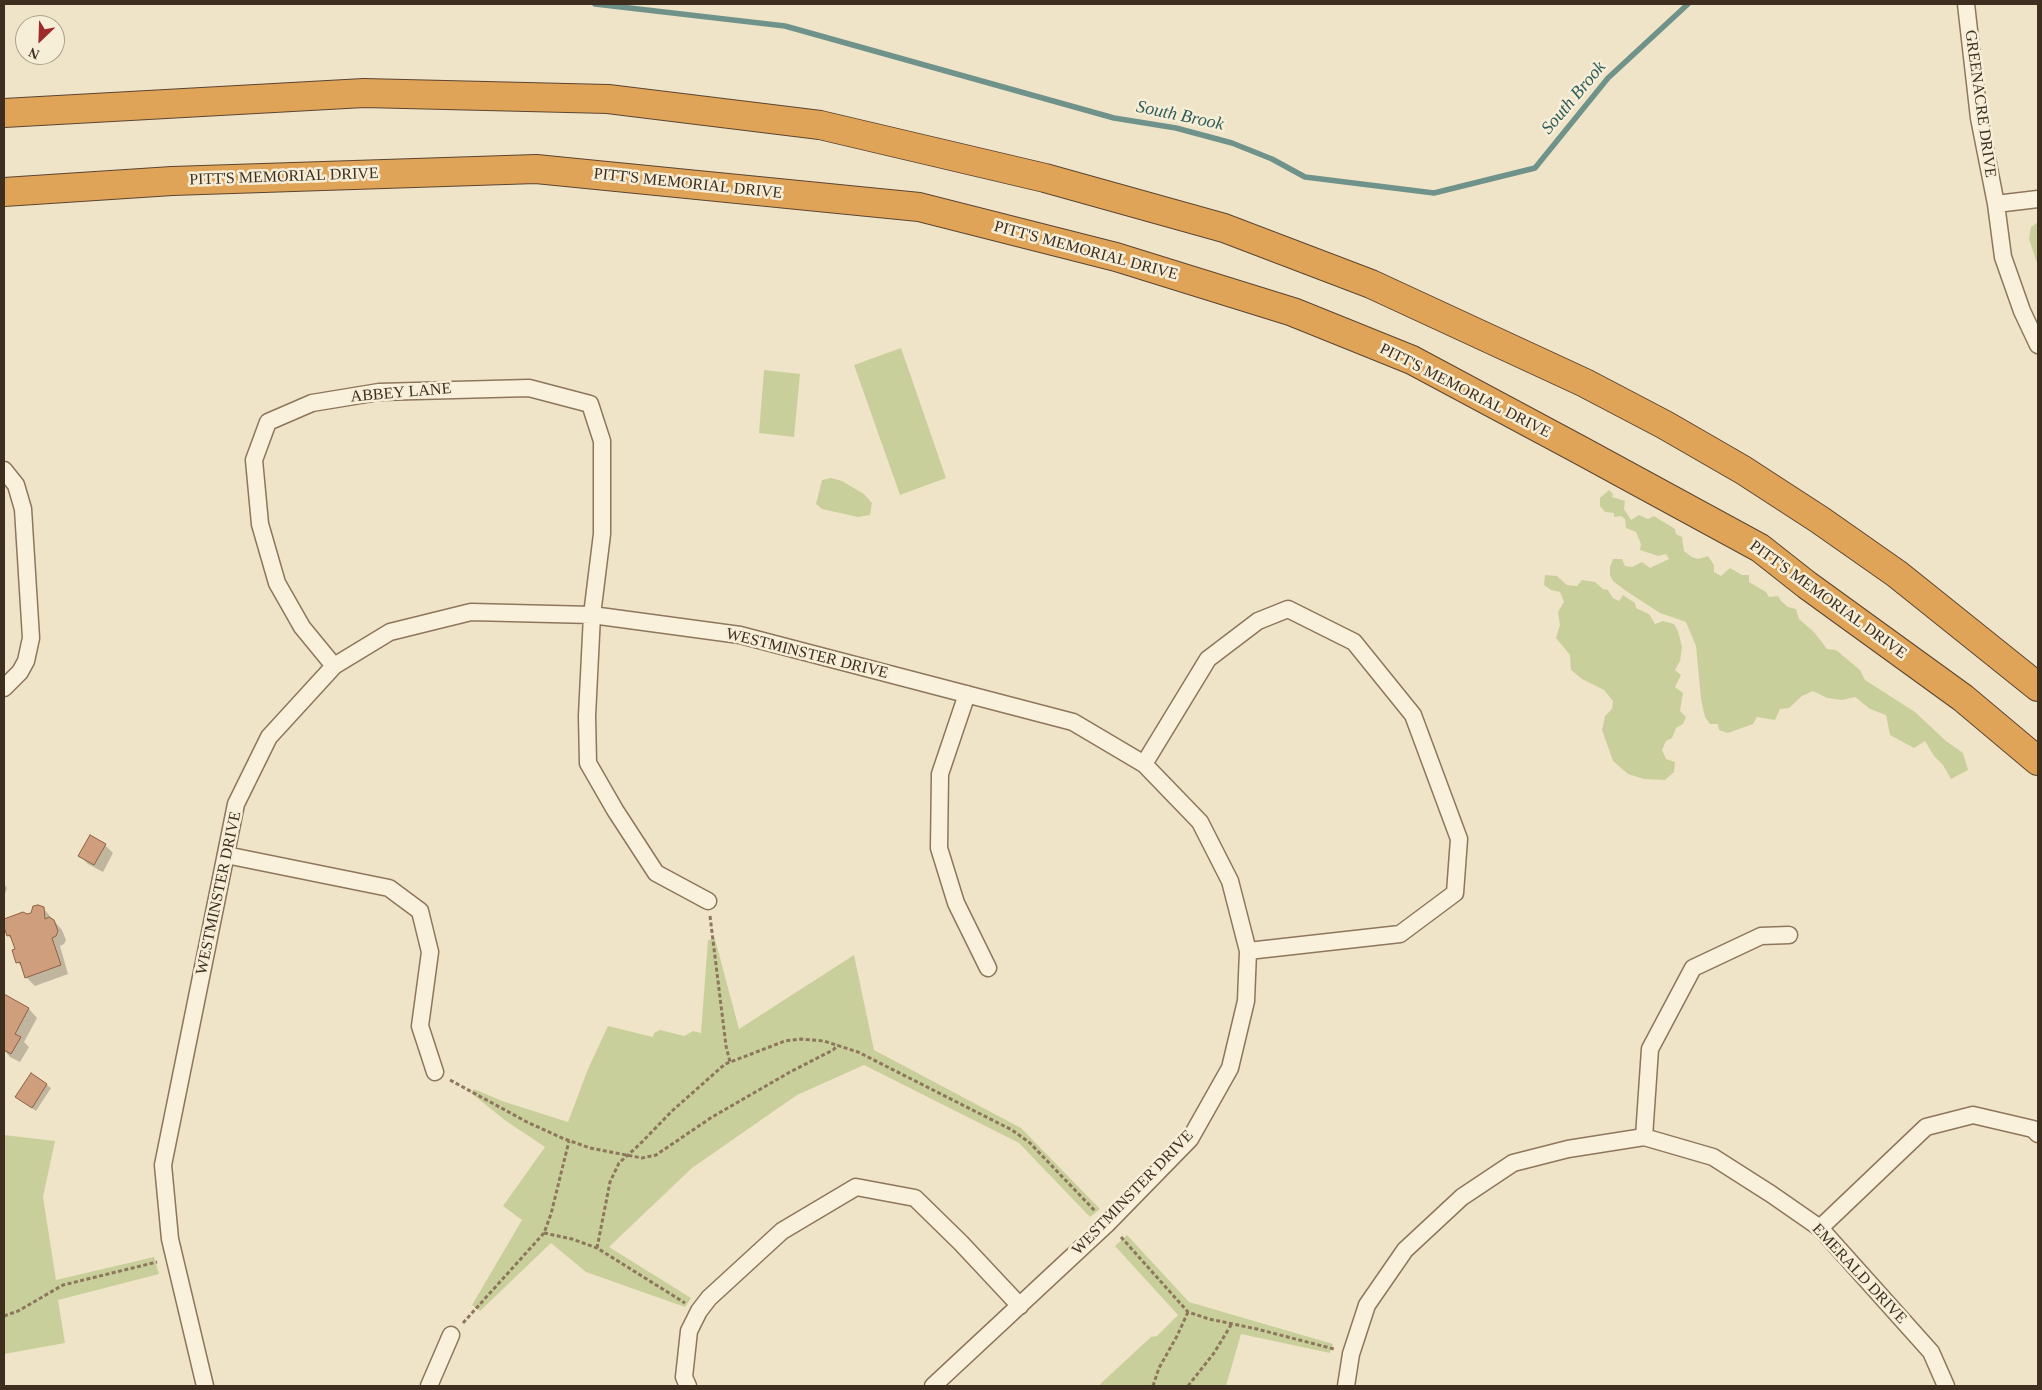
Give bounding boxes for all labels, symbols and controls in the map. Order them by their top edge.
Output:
north arrow [15,15,65,65]
street label: GREENACRE DRIVE [1960,29,2000,179]
text: N [26,44,42,62]
water label: South Brook [1537,57,1611,139]
water label: South Brook [1134,96,1226,136]
street label: PITT'S MEMORIAL DRIVE [189,164,379,190]
street label: PITT'S MEMORIAL DRIVE [593,165,783,203]
street label: PITT'S MEMORIAL DRIVE [992,217,1180,285]
street label: PITT'S MEMORIAL DRIVE [1376,339,1554,443]
street label: ABBEY LANE [350,379,452,407]
street label: PITT'S MEMORIAL DRIVE [1746,537,1910,663]
street label: WESTMINSTER DRIVE [724,625,890,683]
street label: WESTMINSTER DRIVE [192,809,246,977]
street label: WESTMINSTER DRIVE [1068,1126,1198,1260]
street label: EMERALD DRIVE [1808,1220,1910,1328]

